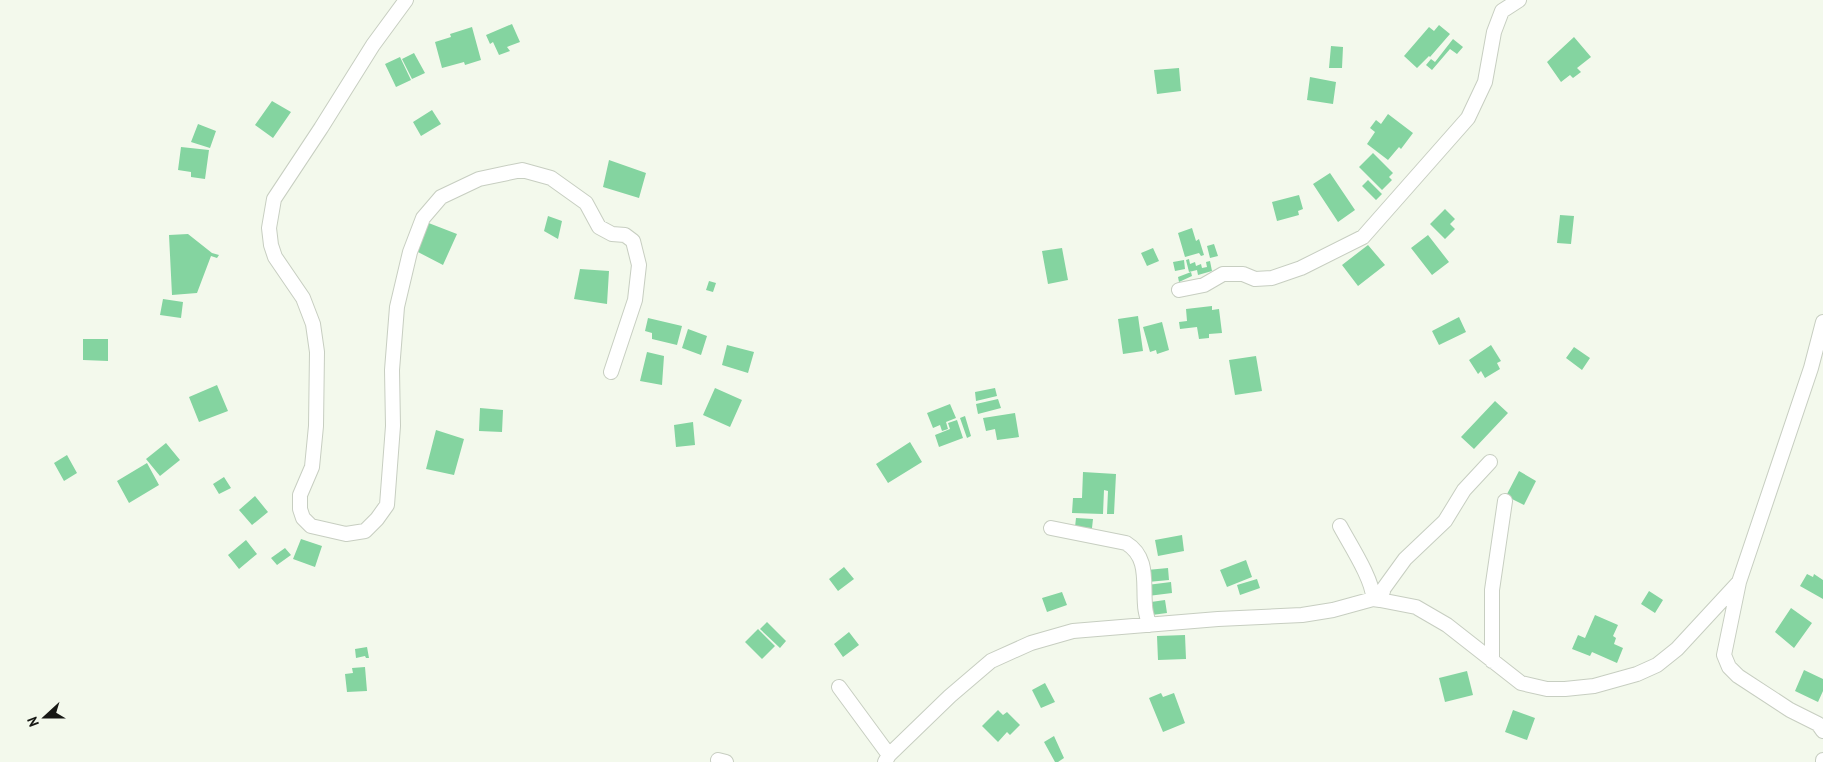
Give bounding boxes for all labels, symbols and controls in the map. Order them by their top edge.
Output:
north arrow [20,692,70,742]
text: N [23,714,43,729]

